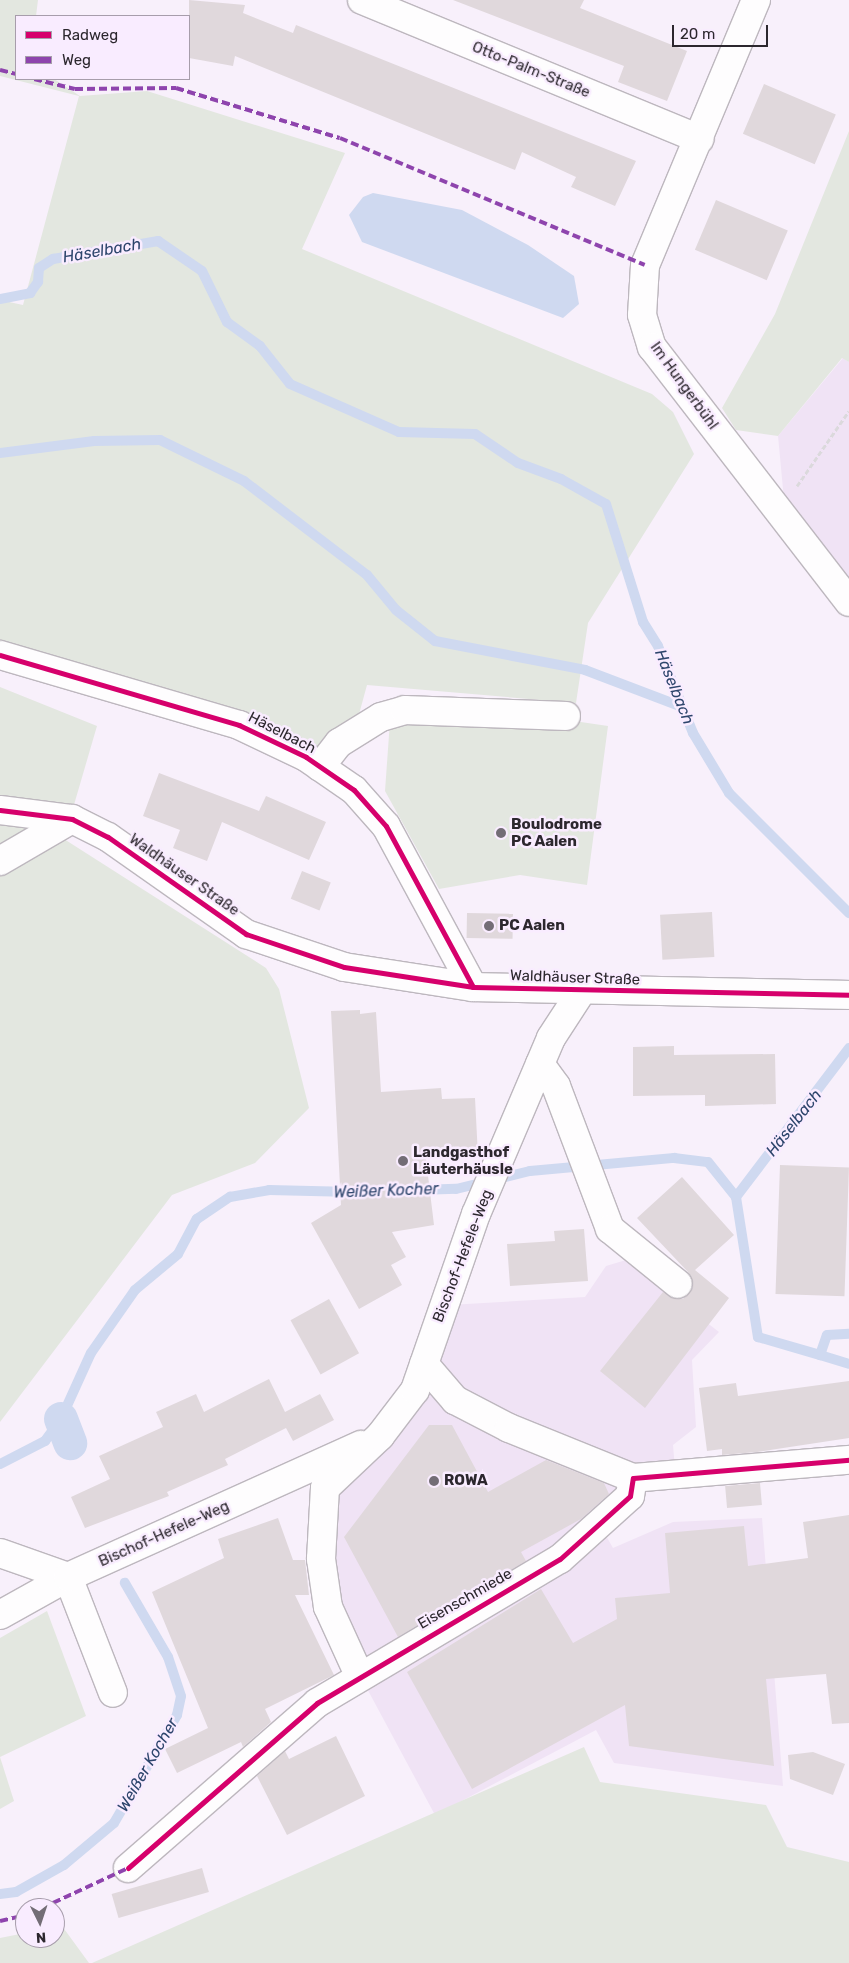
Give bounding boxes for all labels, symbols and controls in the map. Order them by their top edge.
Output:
legend [15,15,190,80]
scale bar [674,15,770,47]
text: 20 m [680,25,715,43]
text: Radweg [62,26,118,44]
street label: Otto-Palm-Straße [469,38,593,102]
text: Weg [62,51,91,69]
water label: Häselbach [61,235,143,267]
street label: Im Hungerbühl [646,339,722,433]
water label: Häselbach [650,647,698,727]
street label: Häselbach [245,708,319,758]
place label: Boulodrome PC Aalen [511,815,602,850]
marker: Boulodrome PC Aalen [495,827,507,839]
street label: Waldhäuser Straße [125,830,243,920]
place label: PC Aalen [499,917,565,935]
marker: PC Aalen [483,920,495,932]
street label: Waldhäuser Straße [509,967,641,989]
water label: Häselbach [762,1086,826,1160]
place label: Landgasthof Läuterhäusle [413,1143,513,1178]
marker: Landgasthof Läuterhäusle [397,1155,409,1167]
water label: Weißer Kocher [333,1180,439,1202]
street label: Bischof-Hefele-Weg [429,1187,497,1325]
place label: ROWA [444,1472,488,1490]
marker: ROWA [428,1475,440,1487]
street label: Bischof-Hefele-Weg [96,1497,232,1571]
street label: Eisenschmiede [415,1565,515,1633]
water label: Weißer Kocher [113,1715,183,1815]
north arrow [15,1898,65,1948]
text: N [35,1929,47,1946]

